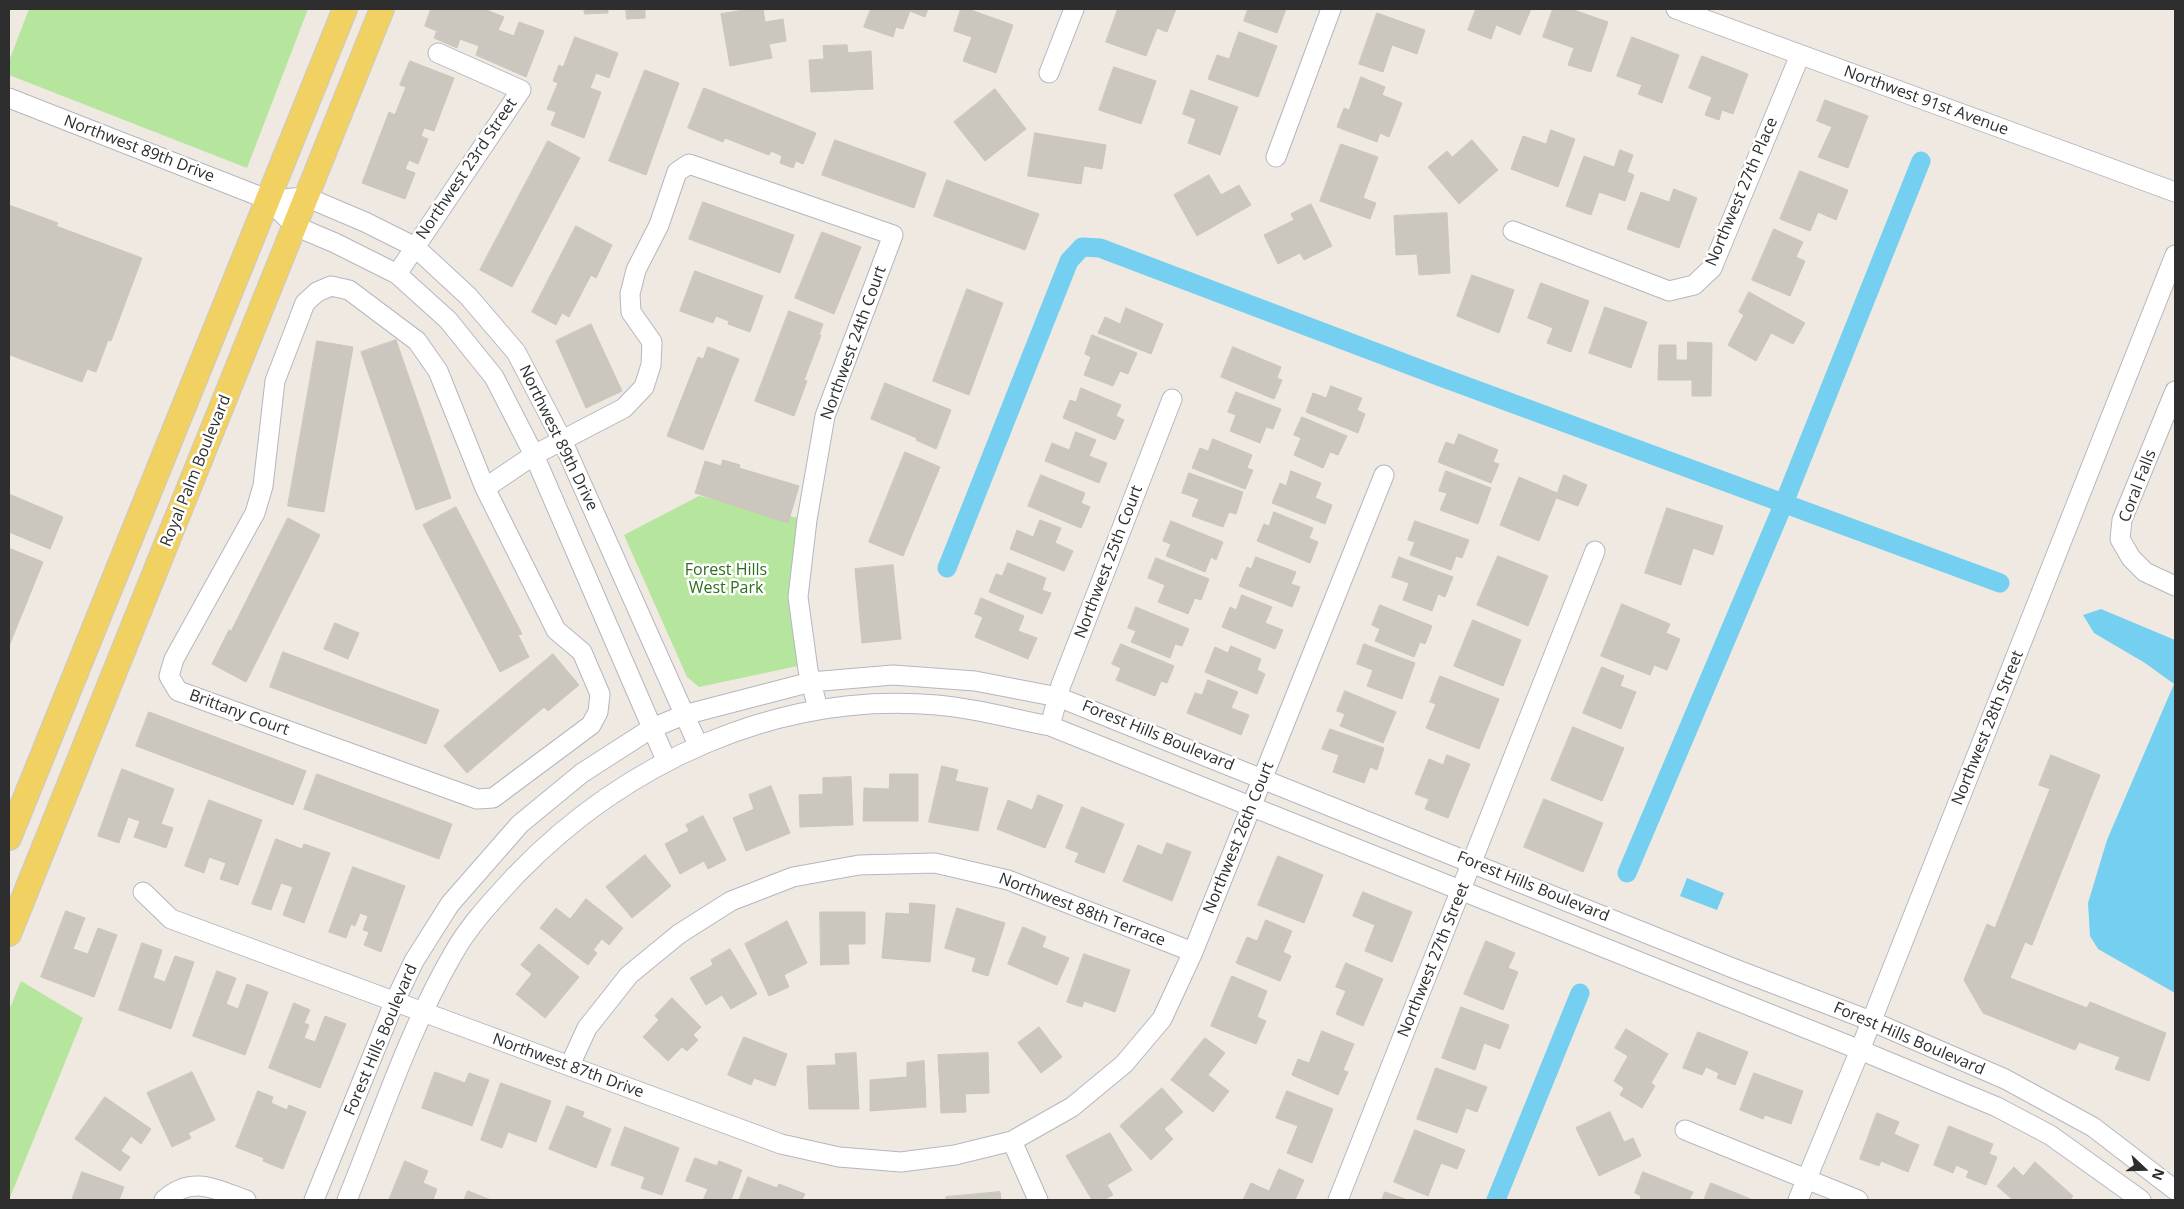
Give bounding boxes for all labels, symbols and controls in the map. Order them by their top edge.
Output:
street label: Northwest 91st Avenue [1841,62,2011,140]
street label: Northwest 23rd Street [413,95,521,243]
street label: Northwest 89th Drive [61,111,217,187]
street label: Northwest 27th Place [1702,115,1782,269]
street label: Northwest 24th Court [817,263,891,423]
street label: Northwest 89th Drive [514,362,602,514]
street label: Royal Palm Boulevard [157,392,235,550]
street label: Coral Falls [2115,447,2161,525]
street label: Northwest 25th Court [1071,483,1147,641]
park label: Forest Hills West Park [685,560,767,598]
street label: Northwest 28th Street [1948,648,2028,808]
street label: Brittany Court [186,686,292,740]
street label: Forest Hills Boulevard [1079,697,1237,775]
street label: Northwest 26th Court [1200,759,1278,917]
street label: Forest Hills Boulevard [1454,848,1612,926]
street label: Northwest 88th Terrace [996,869,1168,951]
street label: Northwest 27th Street [1394,880,1474,1040]
street label: Forest Hills Boulevard [340,961,422,1119]
street label: Forest Hills Boulevard [1830,998,1988,1080]
street label: Northwest 87th Drive [490,1030,646,1102]
north arrow [2119,1144,2169,1194]
text: N [2148,1166,2169,1183]

